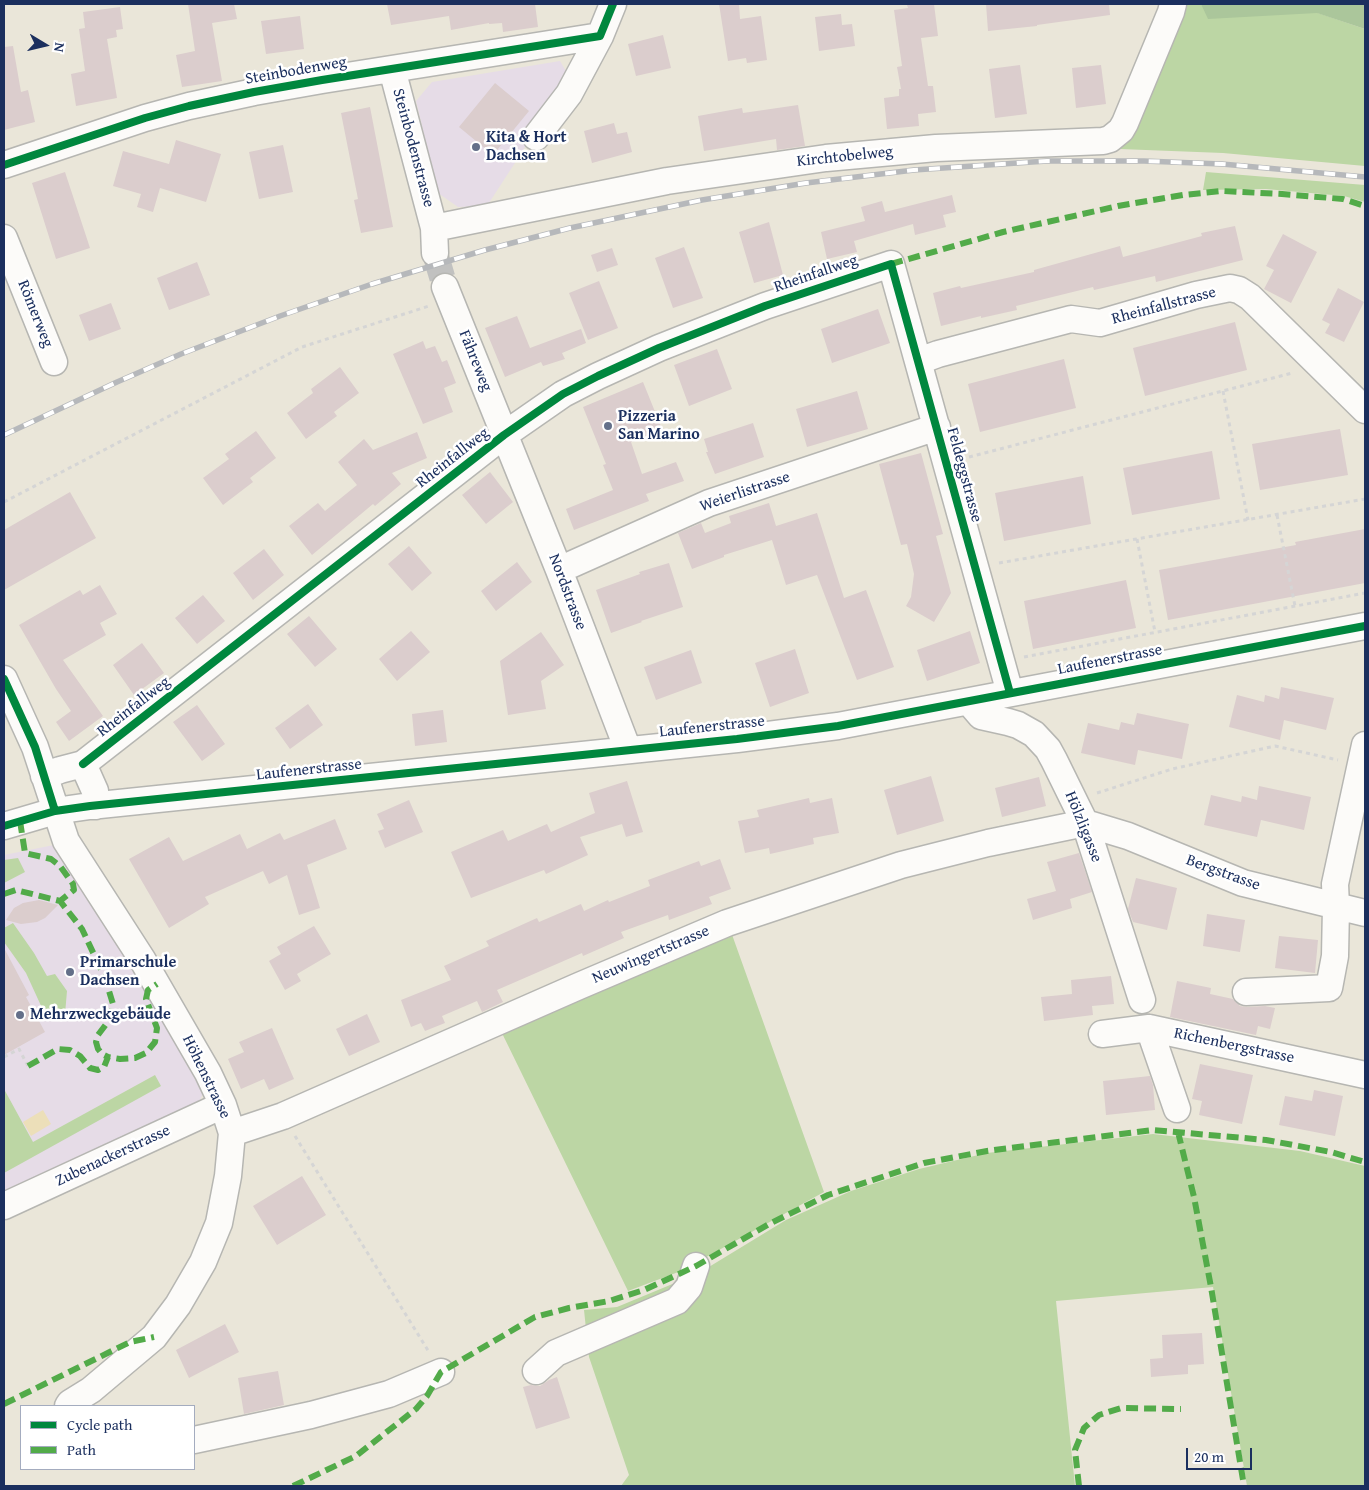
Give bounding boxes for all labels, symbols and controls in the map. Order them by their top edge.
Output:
north arrow [20,20,70,70]
text: N [49,41,70,54]
street label: Steinbodenweg [244,53,348,89]
street label: Steinbodenstrasse [388,87,438,209]
place label: Kita & Hort Dachsen [486,128,567,166]
marker: Kita & Hort Dachsen [470,141,482,153]
street label: Kirchtobelweg [796,142,894,172]
street label: Rheinfallweg [772,251,860,297]
street label: Römerweg [13,277,57,351]
street label: Rheinfallstrasse [1110,283,1218,329]
street label: Fähreweg [454,327,496,395]
place label: Pizzeria San Marino [618,407,700,445]
marker: Pizzeria San Marino [602,420,614,432]
street label: Rheinfallweg [413,424,493,492]
street label: Feldeggstrasse [942,425,986,525]
street label: Weierlistrasse [697,468,793,516]
street label: Nordstrasse [544,551,590,633]
street label: Laufenerstrasse [1056,640,1164,680]
street label: Rheinfallweg [94,673,174,741]
street label: Laufenerstrasse [658,712,766,742]
street label: Laufenerstrasse [255,755,363,785]
street label: Hölzligasse [1060,789,1106,865]
street label: Bergstrasse [1183,851,1263,895]
street label: Neuwingertstrasse [590,922,712,988]
place label: Primarschule Dachsen [80,953,176,991]
marker: Primarschule Dachsen [64,966,76,978]
place label: Mehrzweckgebäude [30,1005,171,1025]
marker: Mehrzweckgebäude [14,1009,26,1021]
street label: Richenbergstrasse [1172,1024,1296,1068]
street label: Höhenstrasse [178,1032,234,1122]
street label: Zubenackerstrasse [53,1121,173,1191]
legend [20,1405,195,1470]
text: Cycle path [67,1414,133,1435]
scale bar [1189,1438,1255,1470]
text: Path [67,1439,96,1460]
text: 20 m [1194,1446,1224,1467]

